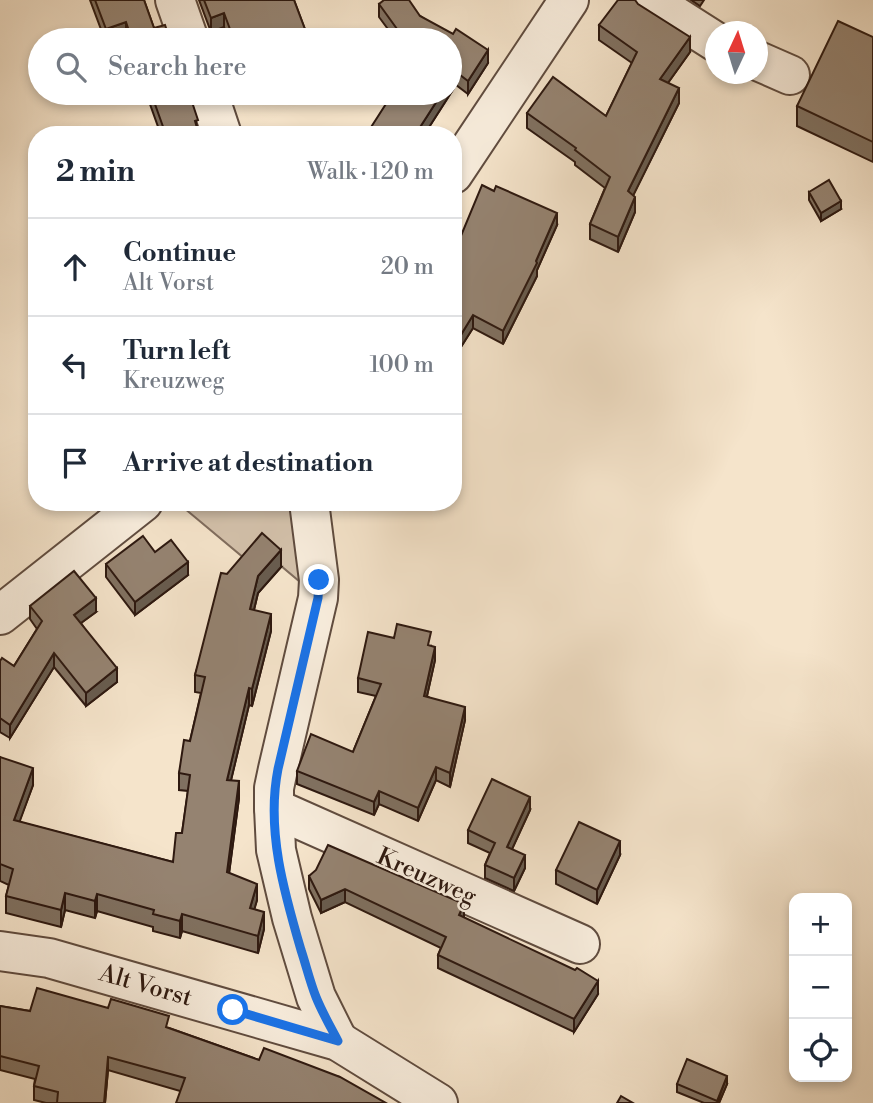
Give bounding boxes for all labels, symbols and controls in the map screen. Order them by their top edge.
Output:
north arrow [705,21,768,84]
search box [28,28,462,105]
icon: search [52,48,90,86]
text: Search here [108,51,247,83]
text: 2 min [56,153,135,191]
text: Walk · 120 m [307,158,434,186]
text: Continue [123,237,236,269]
icon: ahead [56,248,94,286]
text: 20 m [381,253,434,281]
text: Alt Vorst [123,269,214,297]
text: Turn left [123,335,231,367]
icon: left [56,346,94,384]
text: 100 m [369,351,434,379]
text: Kreuzweg [123,367,225,395]
icon: arrive [56,444,94,482]
text: Arrive at destination [123,447,373,479]
route end [303,564,334,595]
street label: Kreuzweg [372,842,482,912]
map controls [789,893,852,1082]
button: + [789,893,852,956]
button: − [789,956,852,1019]
street label: Alt Vorst [95,958,196,1014]
route start [217,994,248,1025]
button: locate [789,1019,852,1082]

